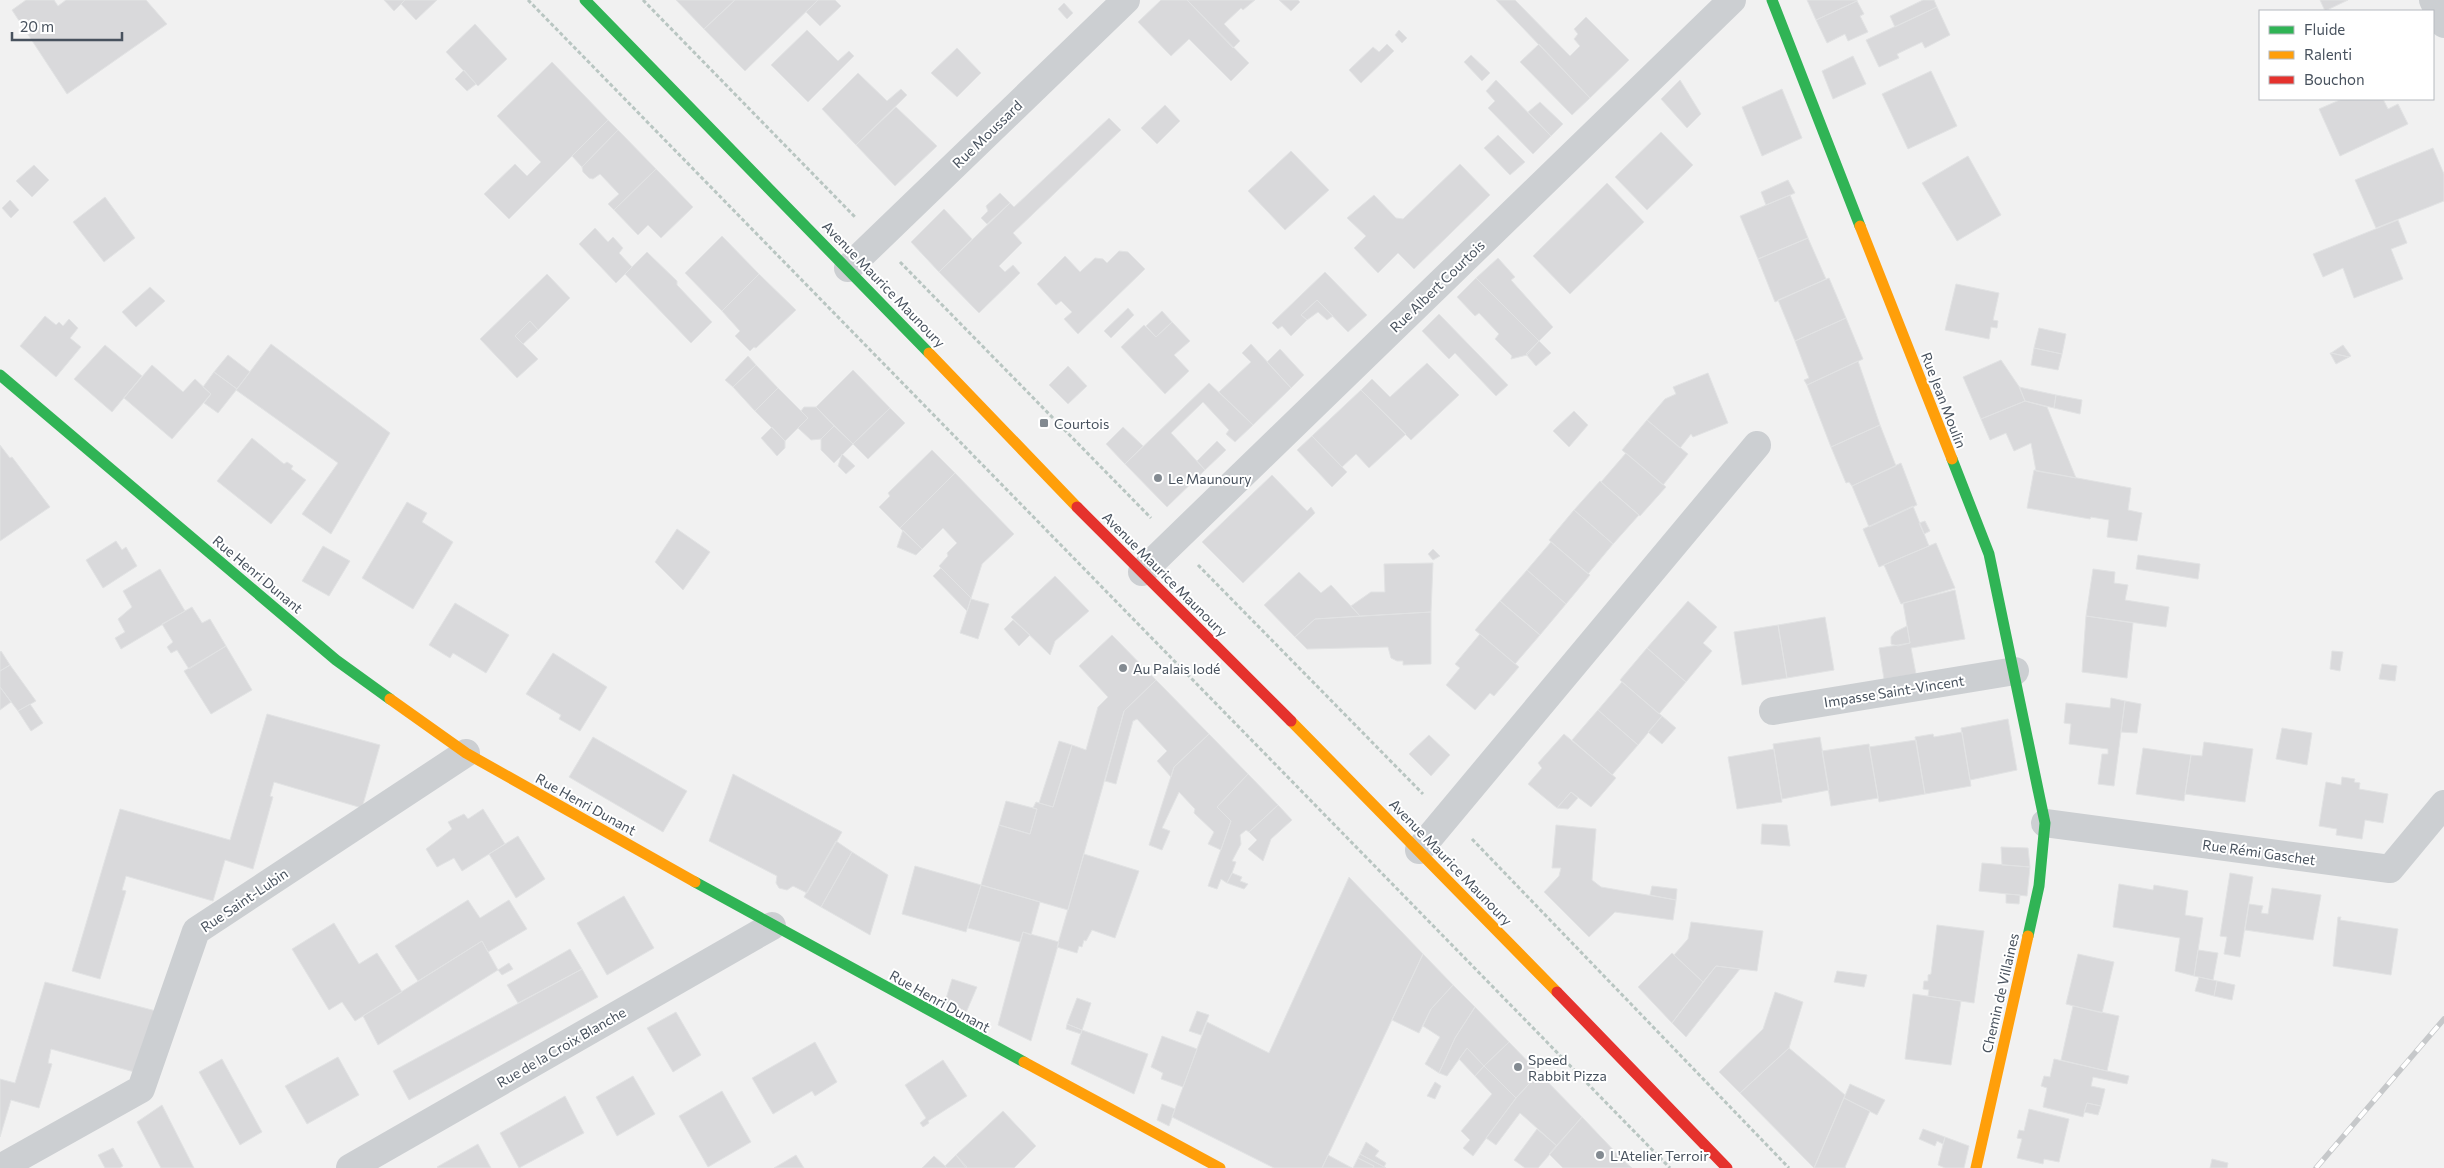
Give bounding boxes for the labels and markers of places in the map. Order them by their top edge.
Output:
place label: Courtois [1054,415,1109,432]
marker: Courtois [1038,417,1050,429]
place label: Le Maunoury [1168,470,1252,487]
marker: Le Maunoury [1152,472,1164,484]
place label: Au Palais Iodé [1133,660,1220,677]
marker: Au Palais Iodé [1117,662,1129,674]
place label: Speed Rabbit Pizza [1528,1051,1607,1084]
marker: Speed Rabbit Pizza [1512,1061,1524,1073]
place label: L'Atelier Terroir [1610,1147,1709,1164]
marker: L'Atelier Terroir [1594,1149,1606,1161]

